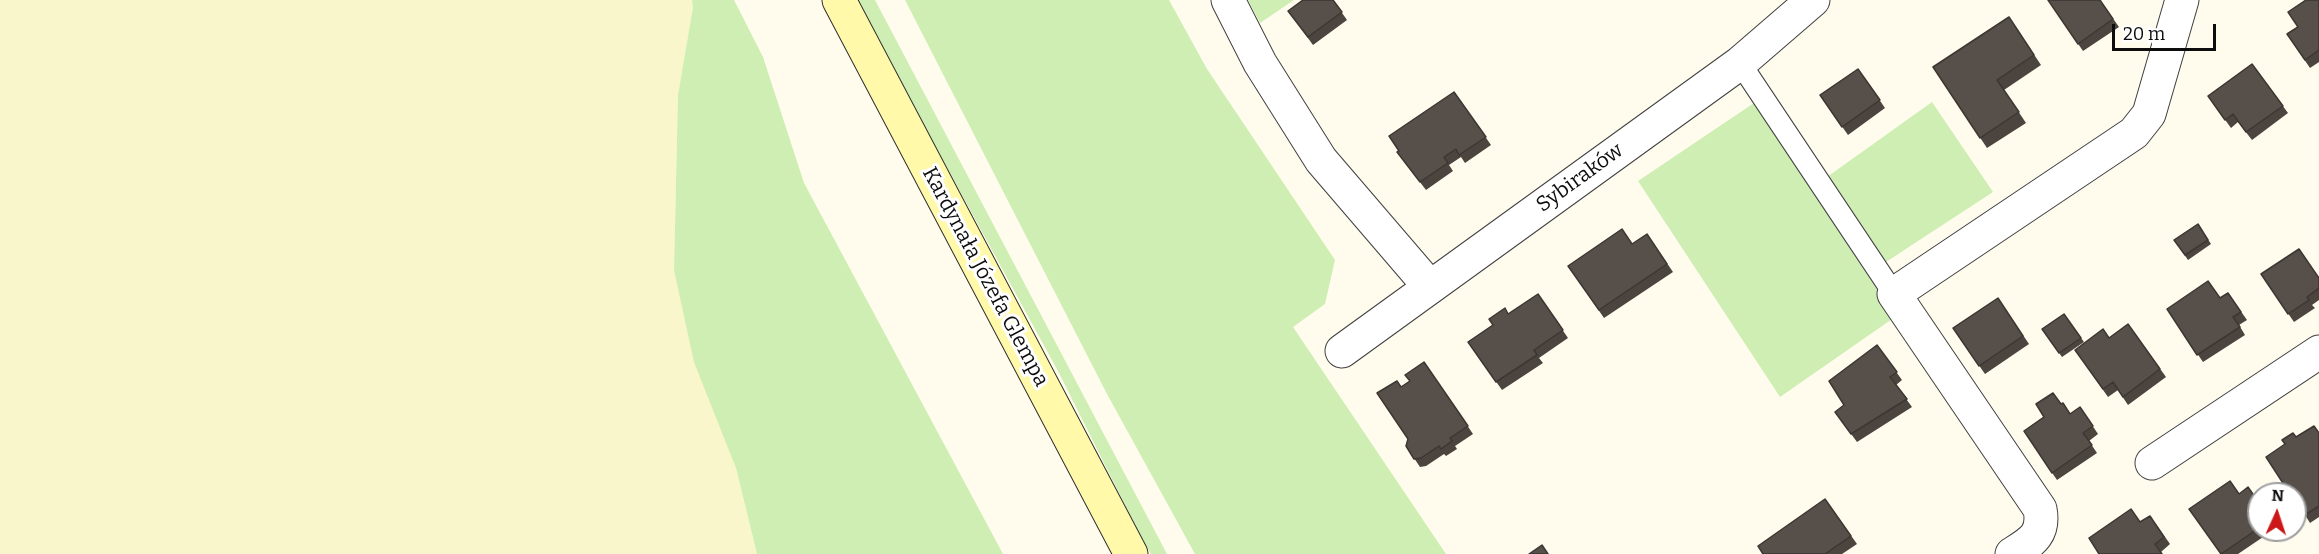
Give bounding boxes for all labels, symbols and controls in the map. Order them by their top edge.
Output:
scale bar [2115,12,2218,50]
text: 20 m [2123,23,2165,45]
street label: Sybiraków [1532,138,1628,218]
street label: Kardynała Józefa Glempa [916,163,1054,391]
north arrow [2247,482,2307,542]
text: N [2271,486,2285,505]

